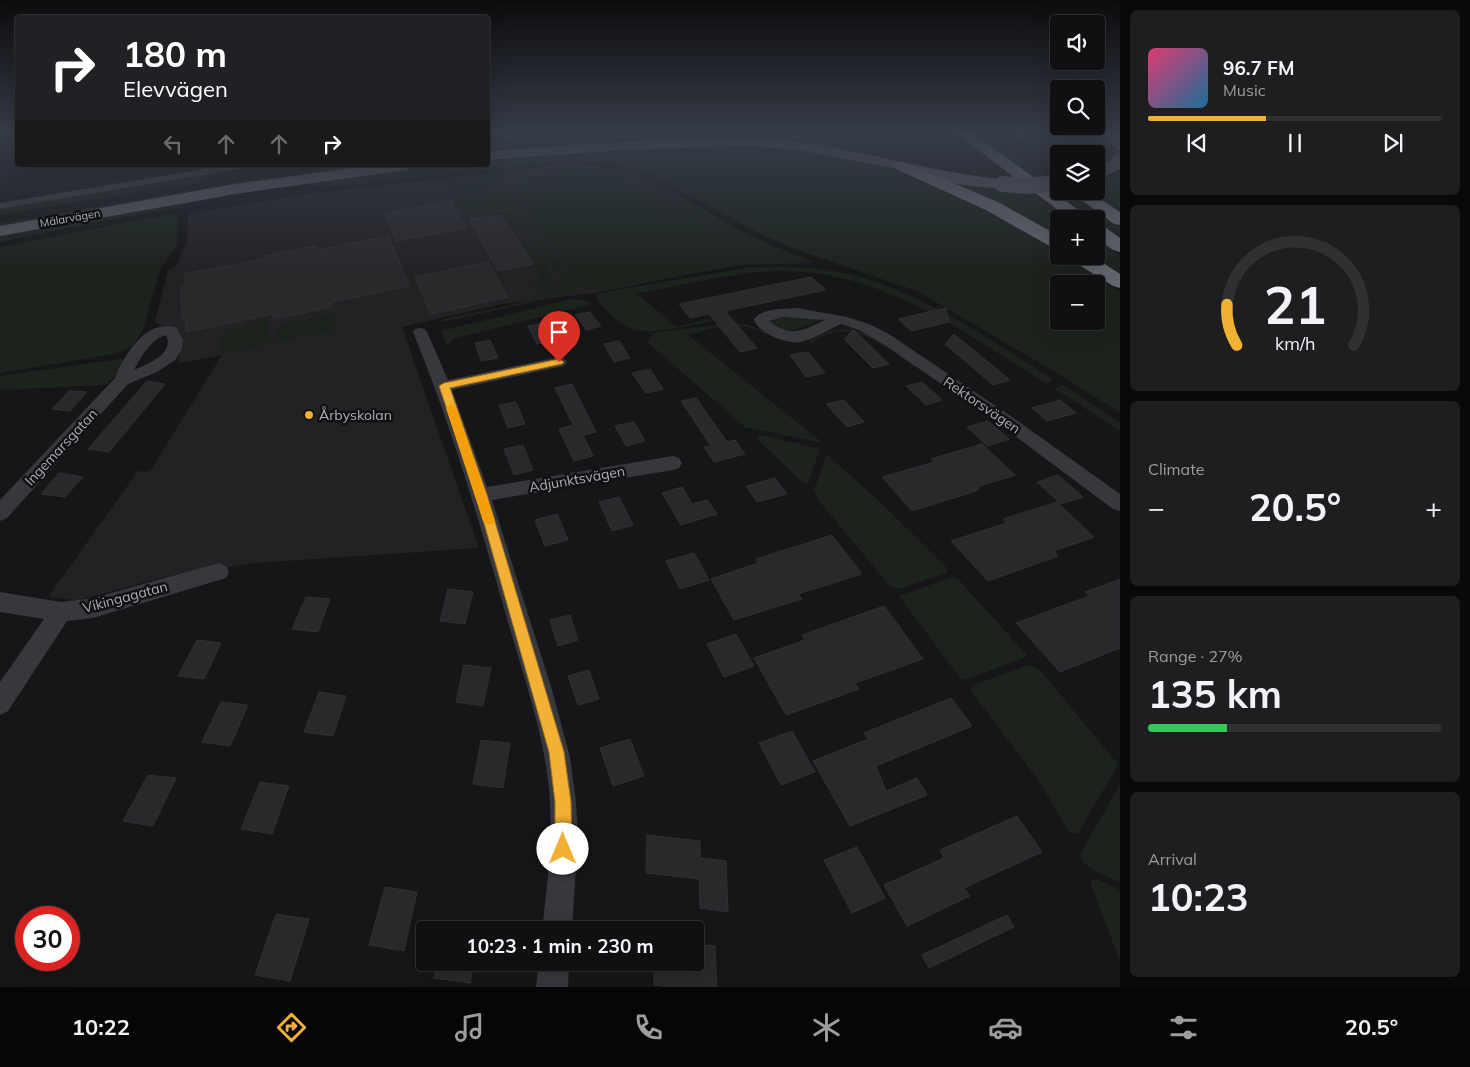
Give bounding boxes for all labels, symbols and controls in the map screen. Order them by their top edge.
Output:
map controls [1050,15,1105,330]
button: sound [1050,15,1105,70]
text: 180 m [123,32,227,76]
icon: right [40,35,105,100]
text: 96.7 FM [1223,56,1295,80]
text: Elevvägen [123,75,228,103]
button: search [1050,80,1105,135]
text: Music [1223,80,1266,100]
icon: previous [1183,129,1211,157]
icon: pause [1281,129,1309,157]
icon: next [1379,129,1407,157]
icon: left [159,130,187,158]
icon: ahead [212,130,240,158]
icon: ahead [265,130,293,158]
icon: right [318,130,346,158]
button: layers [1050,145,1105,200]
street label: Mälarvägen [39,206,101,230]
button: + [1050,210,1105,265]
text: 21 [1264,272,1326,337]
button: − [1050,275,1105,330]
pin [538,311,580,362]
icon: arrive [545,318,573,346]
text: km/h [1275,332,1315,354]
street label: Rektorsvägen [940,373,1024,437]
street label: Ingemarsgatan [21,405,101,489]
place label: Årbyskolan [319,406,392,424]
marker: Årbyskolan [303,409,315,421]
text: Climate [1148,459,1204,479]
street label: Adjunktsvägen [528,462,626,496]
text: 20.5° [1249,483,1341,531]
text: − [1148,490,1165,525]
text: + [1425,490,1442,525]
street label: Vikingagatan [81,577,169,617]
text: Range · 27% [1148,646,1243,666]
text: 135 km [1148,670,1282,718]
position arrow [536,822,588,874]
text: Arrival [1148,849,1197,869]
text: 10:23 [1148,873,1249,921]
speed limit sign: 30 [15,906,80,971]
text: 10:23 · 1 min · 230 m [466,934,654,958]
icon: directions [274,1010,309,1045]
icon: music [452,1010,487,1045]
icon: phone [631,1010,666,1045]
icon: climate [809,1010,844,1045]
icon: car [988,1010,1023,1045]
icon: filters [1166,1010,1201,1045]
text: 10:22 [72,1013,130,1041]
text: 20.5° [1345,1013,1398,1041]

